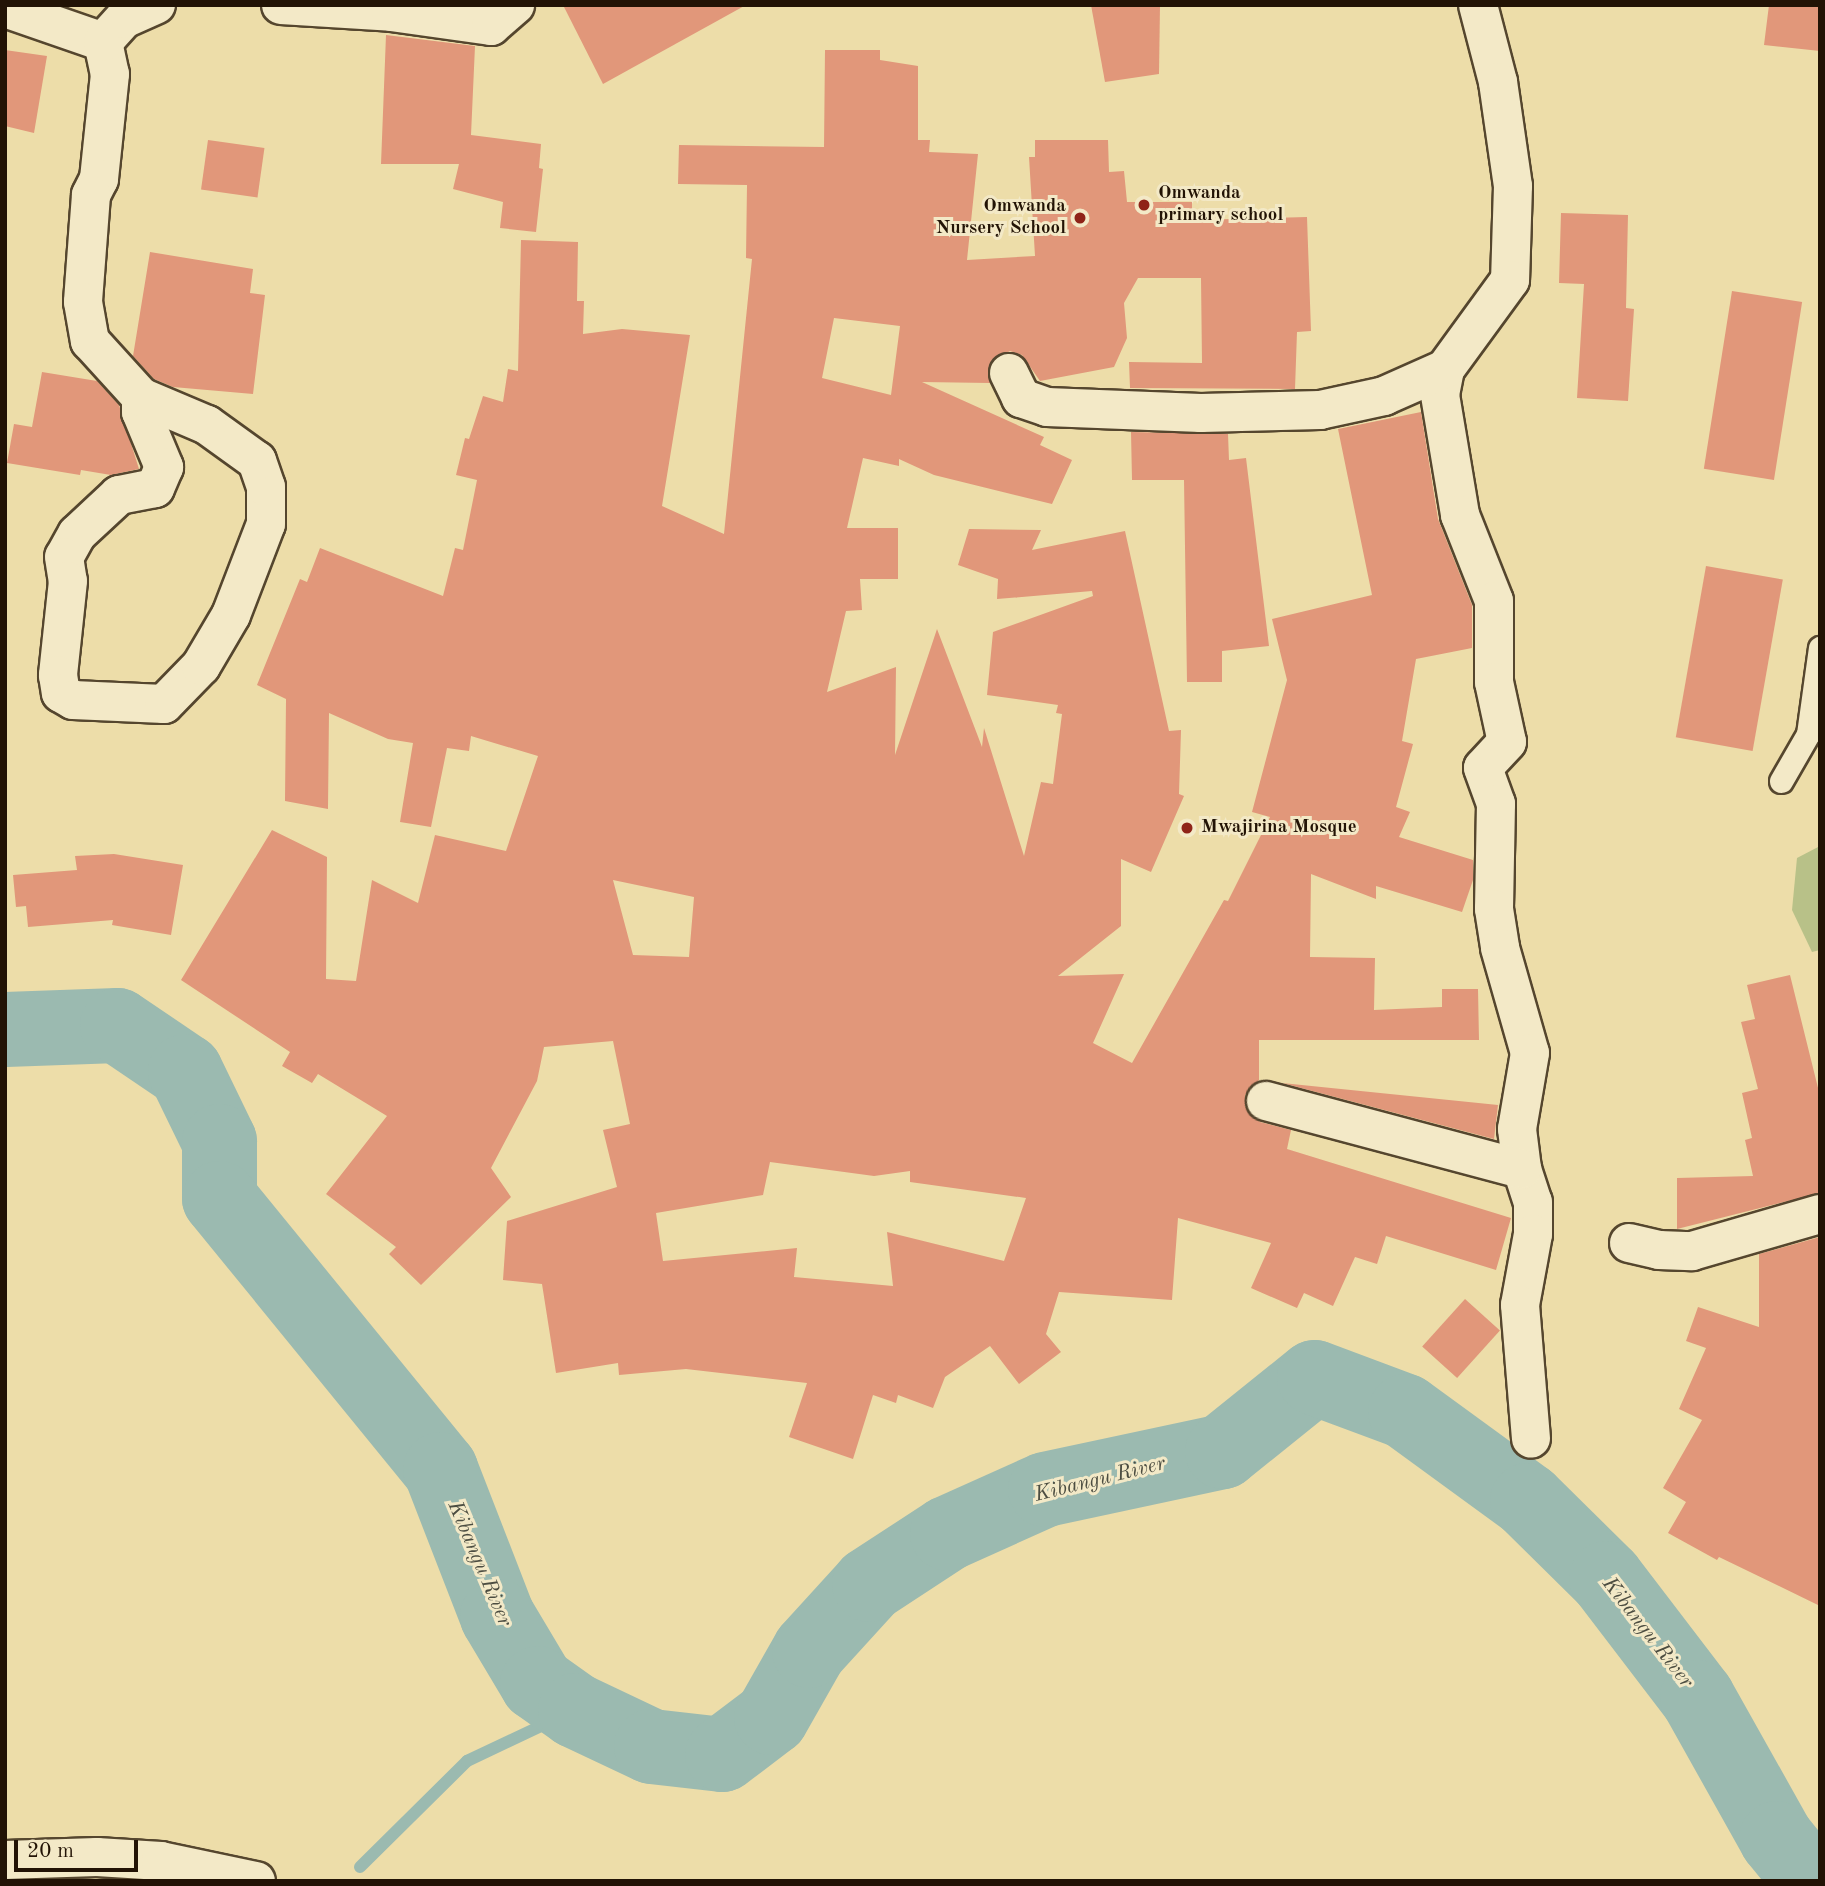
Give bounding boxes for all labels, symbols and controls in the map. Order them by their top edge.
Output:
place label: Omwanda primary school [1158,183,1283,227]
place label: Omwanda Nursery School [936,196,1066,240]
marker: Omwanda primary school [1136,197,1152,213]
marker: Omwanda Nursery School [1072,210,1088,226]
place label: Mwajirina Mosque [1201,817,1357,839]
marker: Mwajirina Mosque [1179,820,1195,836]
water label: Kibangu River [1032,1452,1168,1508]
water label: Kibangu River [441,1497,517,1631]
water label: Kibangu River [1596,1572,1698,1694]
scale bar [18,1826,142,1870]
text: 20 m [27,1841,74,1862]

